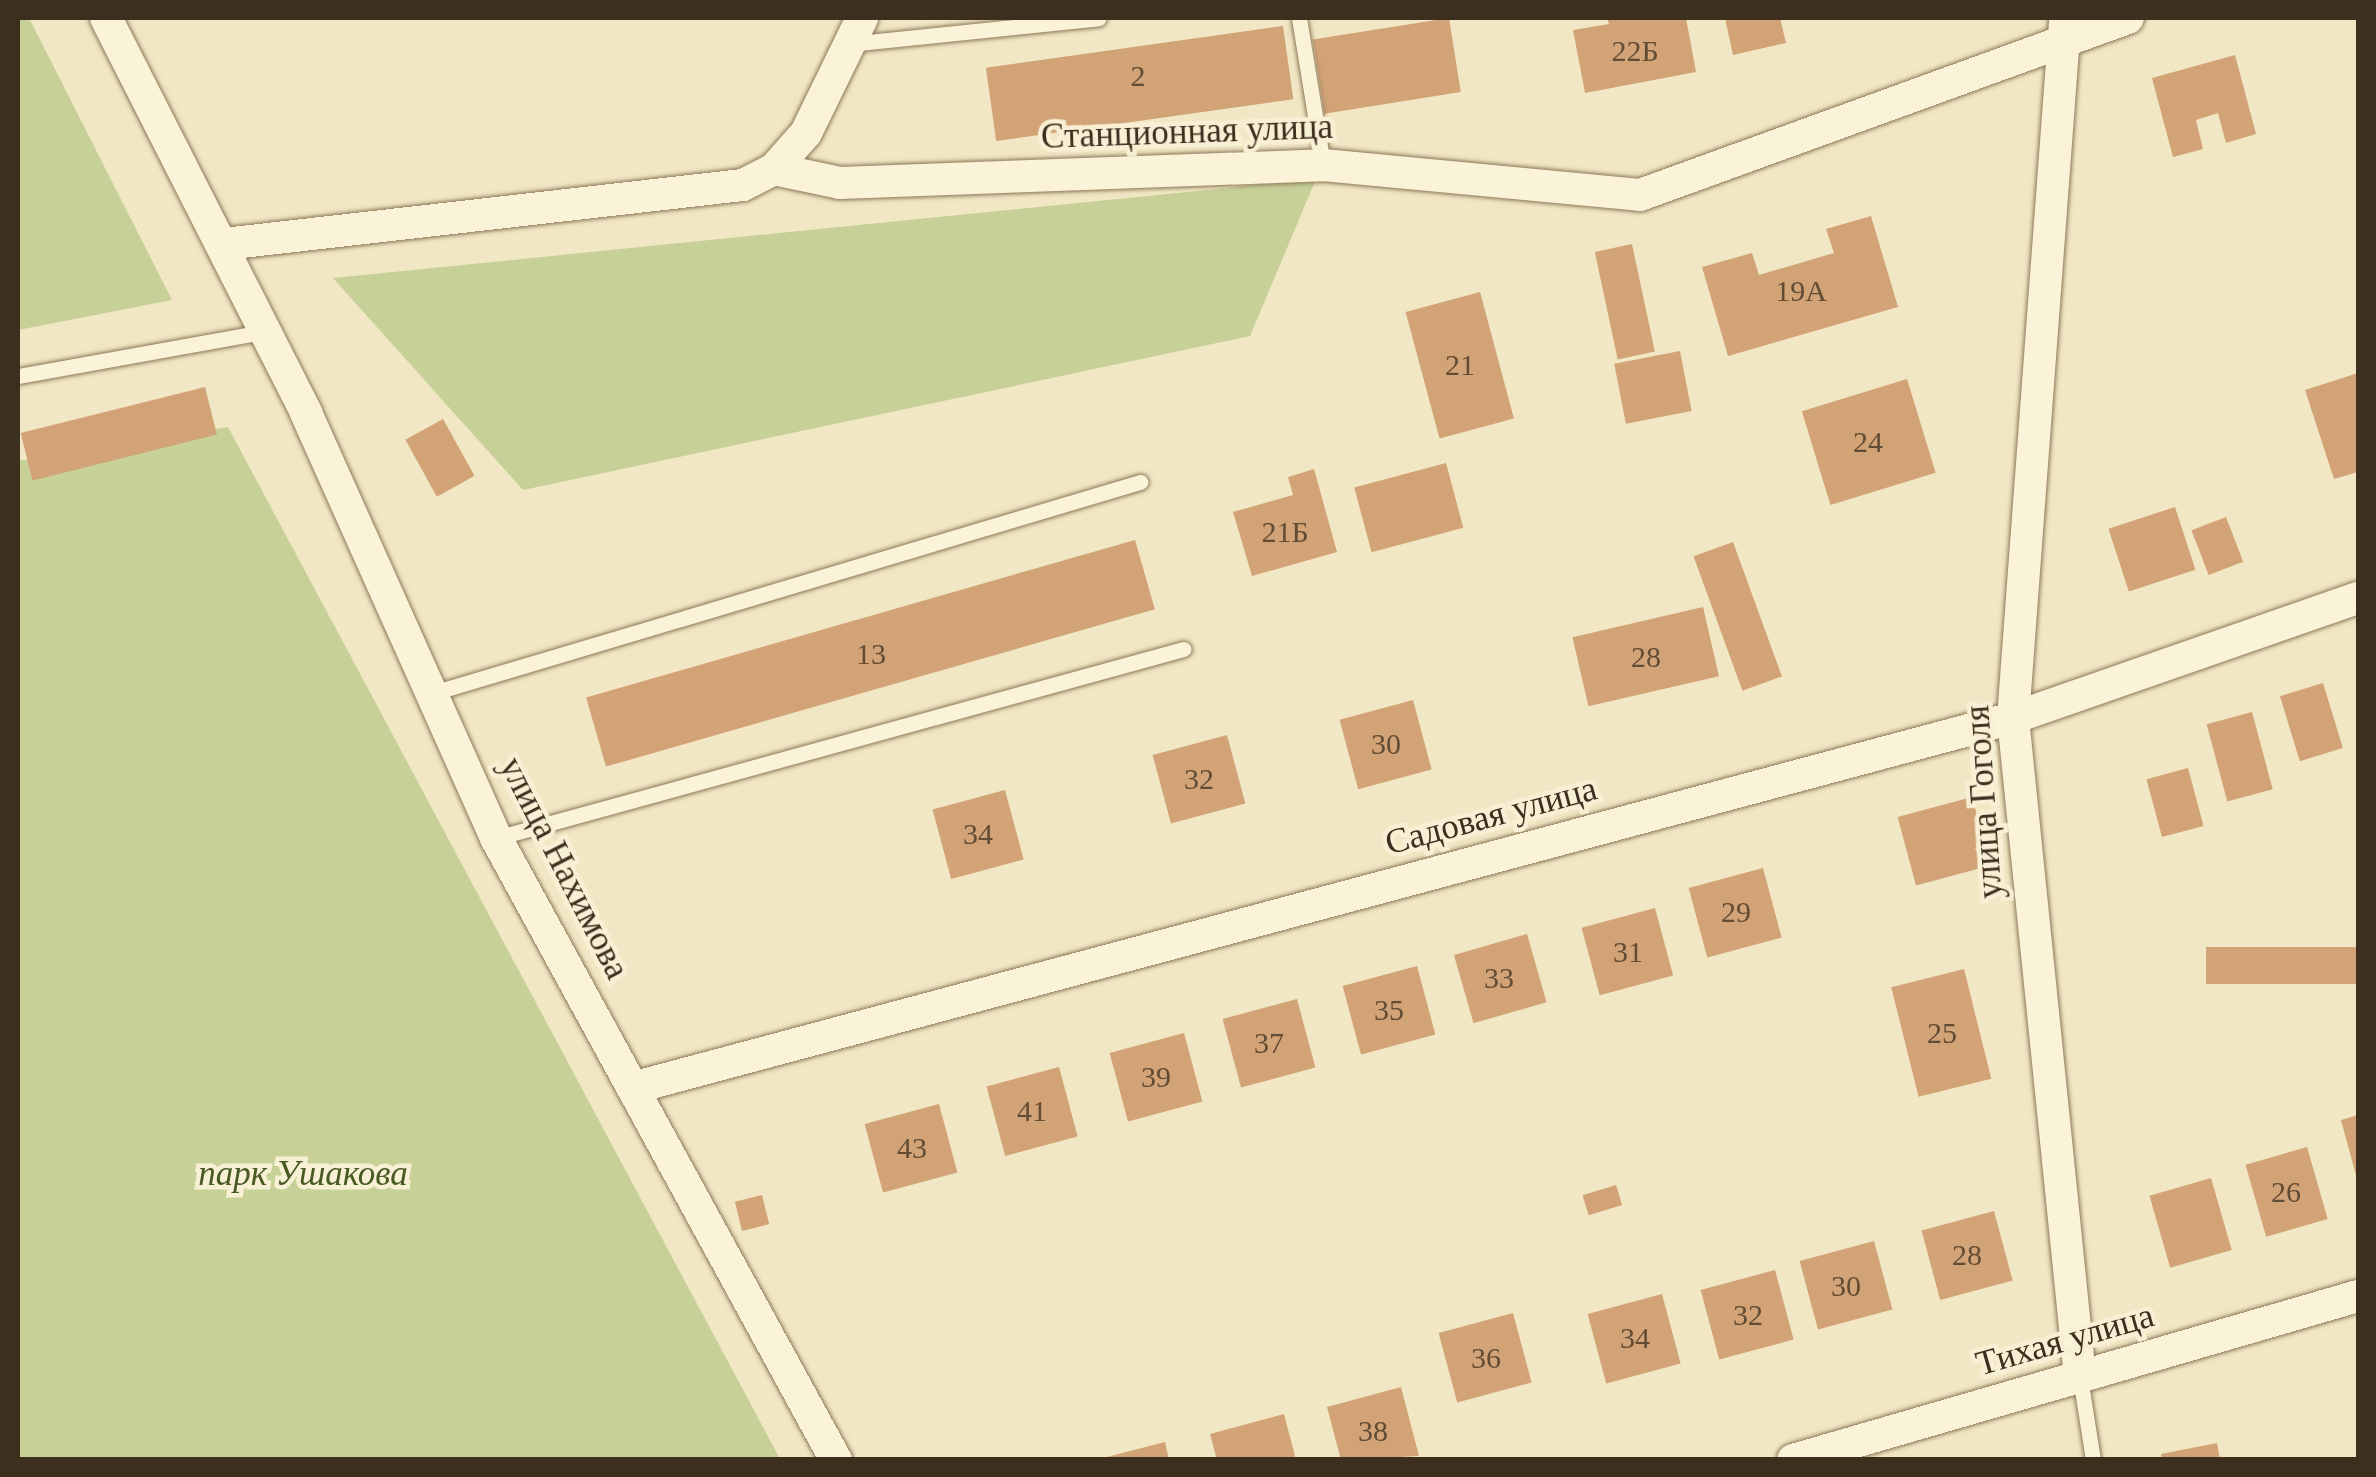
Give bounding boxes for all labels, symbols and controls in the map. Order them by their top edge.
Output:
house number: 22Б [1611,33,1659,69]
house number: 2 [1130,58,1146,94]
street label: Станционная улица [1040,106,1334,158]
house number: 19А [1775,273,1827,309]
house number: 21 [1445,347,1475,383]
house number: 24 [1853,424,1883,460]
house number: 21Б [1261,514,1309,550]
house number: 13 [856,636,886,672]
house number: 28 [1631,639,1661,675]
street label: улица Гоголя [1956,704,2012,900]
house number: 30 [1371,726,1401,762]
street label: улица Нахимова [490,750,638,986]
house number: 32 [1184,761,1214,797]
street label: Садовая улица [1381,768,1601,864]
house number: 34 [963,816,993,852]
house number: 29 [1721,894,1751,930]
house number: 31 [1613,934,1643,970]
house number: 33 [1484,960,1514,996]
house number: 35 [1374,992,1404,1028]
house number: 25 [1927,1015,1957,1051]
house number: 37 [1254,1025,1284,1061]
house number: 39 [1141,1059,1171,1095]
house number: 41 [1017,1093,1047,1129]
house number: 43 [897,1130,927,1166]
park label: парк Ушакова [198,1153,408,1195]
house number: 26 [2271,1174,2301,1210]
house number: 28 [1952,1237,1982,1273]
house number: 30 [1831,1268,1861,1304]
street label: Тихая улица [1971,1295,2159,1385]
house number: 32 [1733,1297,1763,1333]
house number: 34 [1620,1320,1650,1356]
house number: 36 [1471,1340,1501,1376]
house number: 38 [1358,1413,1388,1449]

